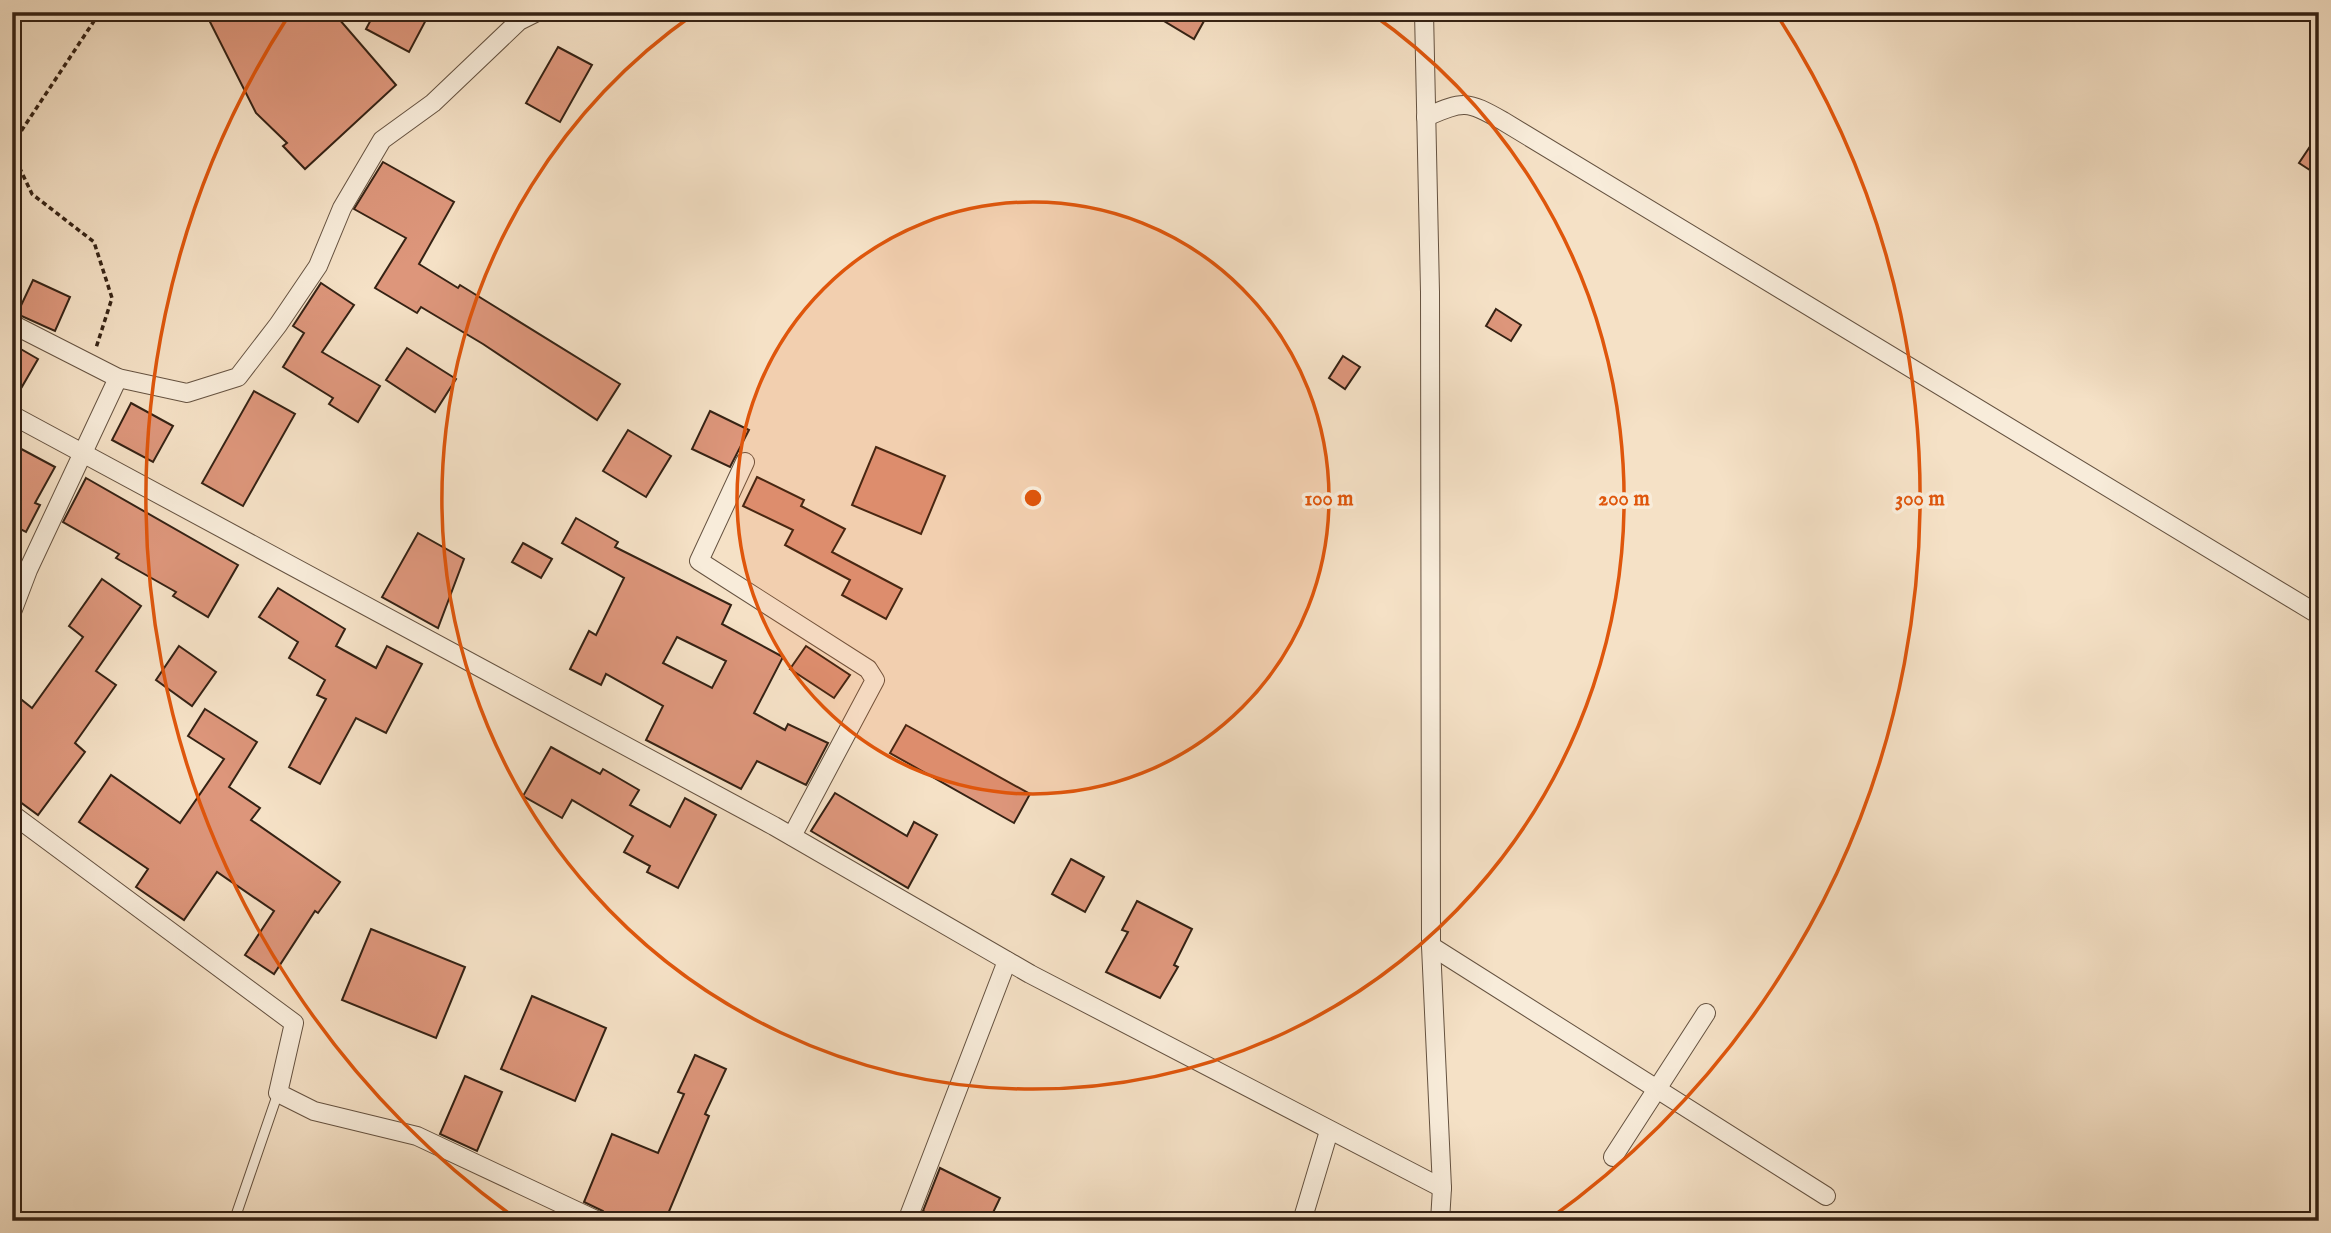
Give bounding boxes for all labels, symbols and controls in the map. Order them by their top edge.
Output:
centre of rings [1021,486,1045,510]
text: 100 m [1304,486,1354,513]
text: 200 m [1598,486,1650,513]
text: 300 m [1895,486,1945,513]

